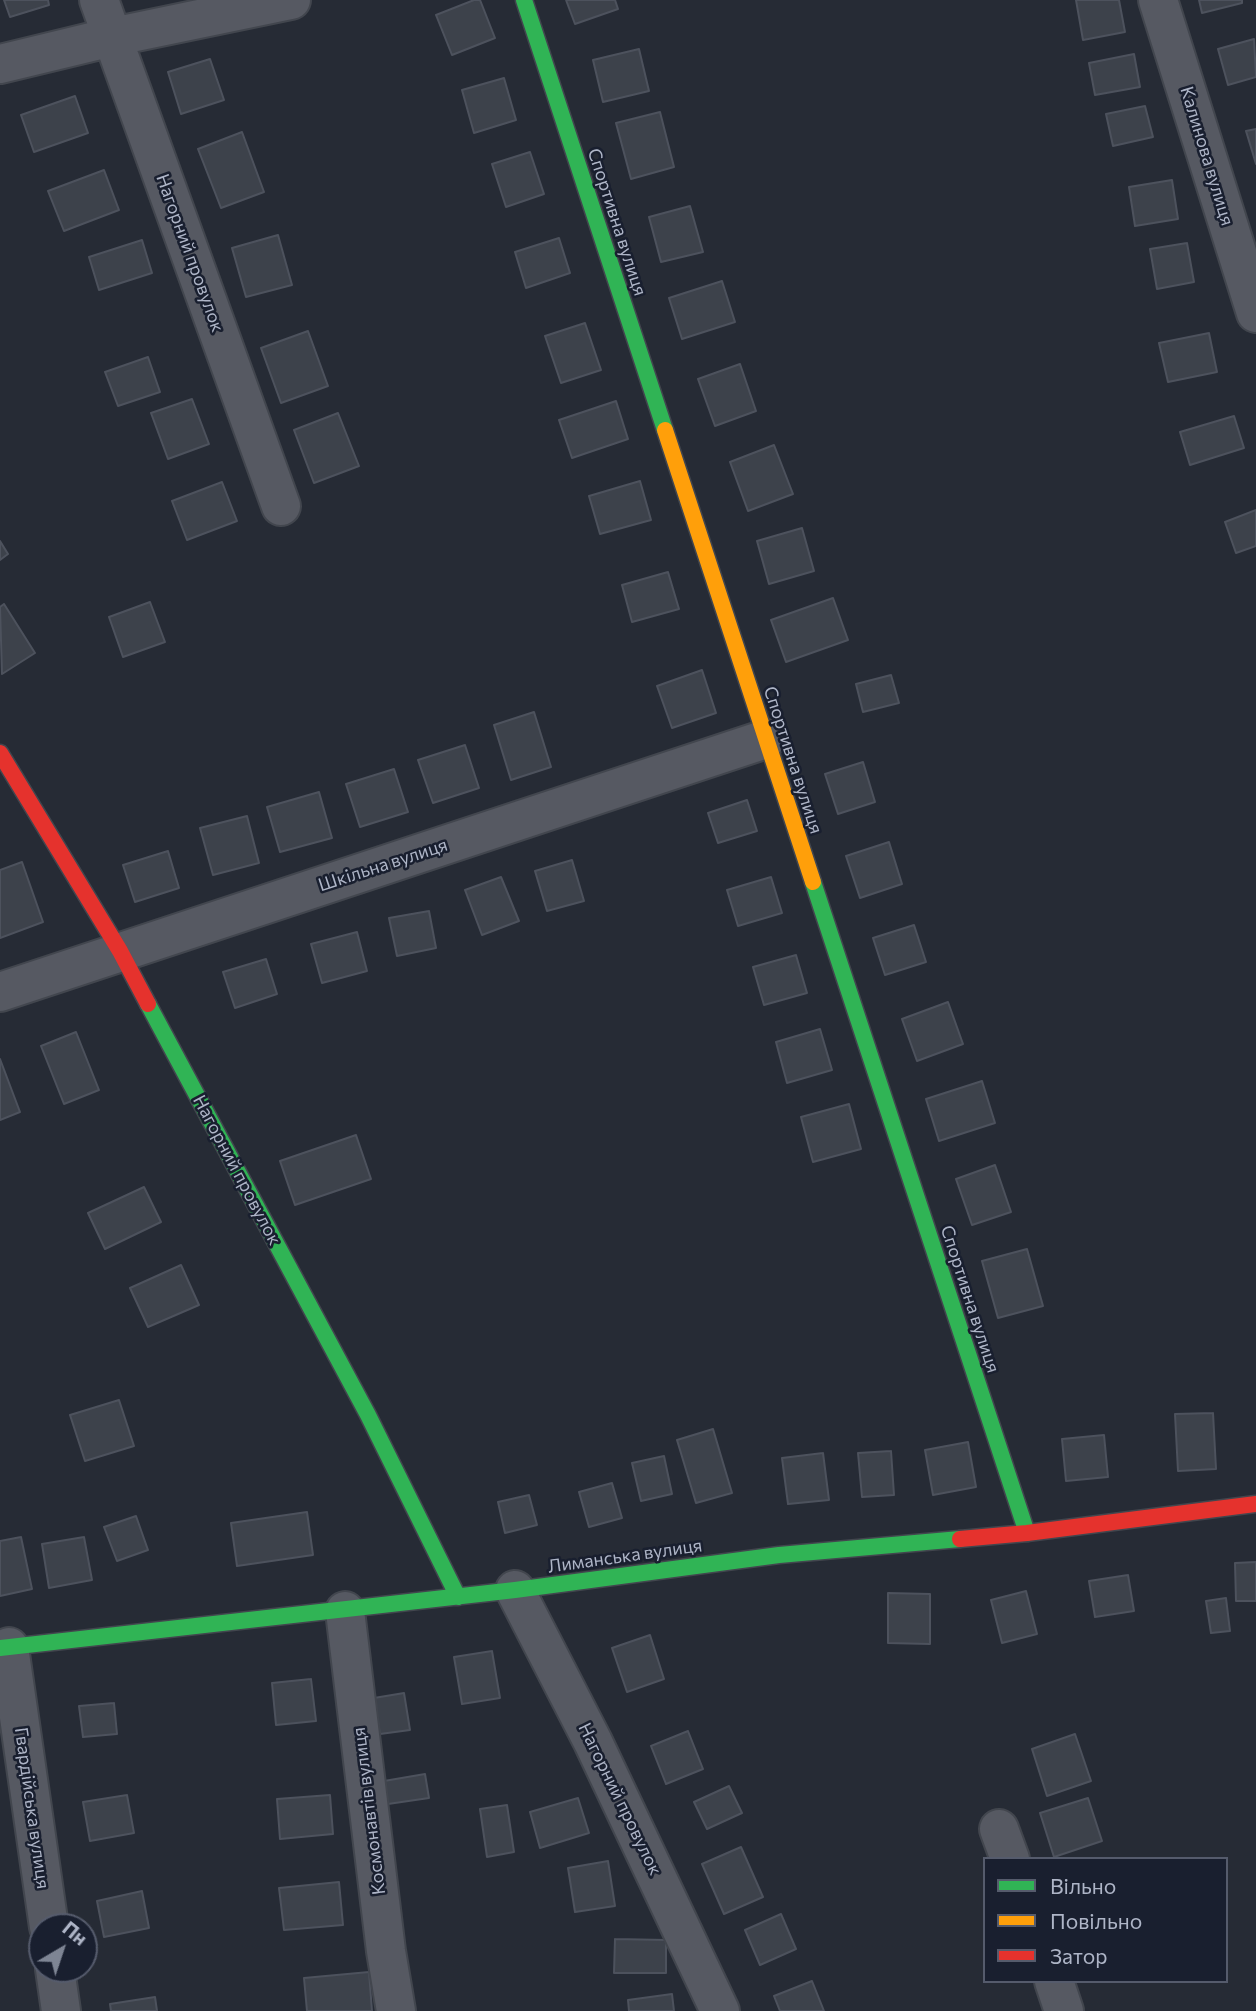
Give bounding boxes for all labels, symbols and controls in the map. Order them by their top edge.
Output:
street label: Калинова вулиця [1176,84,1238,228]
street label: Спортивна вулиця [583,145,651,299]
street label: Нагорний провулок [151,171,229,335]
street label: Спортивна вулиця [759,683,827,837]
street label: Шкільна вулиця [316,834,450,896]
street label: Нагорний провулок [188,1091,286,1249]
street label: Спортивна вулиця [936,1222,1004,1376]
street label: Лиманська вулиця [546,1534,704,1578]
street label: Нагорний провулок [574,1719,666,1879]
street label: Гвардійська вулиця [10,1726,54,1890]
street label: Космонавтів вулиця [348,1726,390,1896]
legend [983,1857,1228,1983]
text: Вільно [1050,1873,1116,1898]
text: Повільно [1050,1908,1142,1933]
north arrow [28,1913,98,1983]
text: Пн [58,1916,92,1950]
text: Затор [1050,1943,1107,1968]

